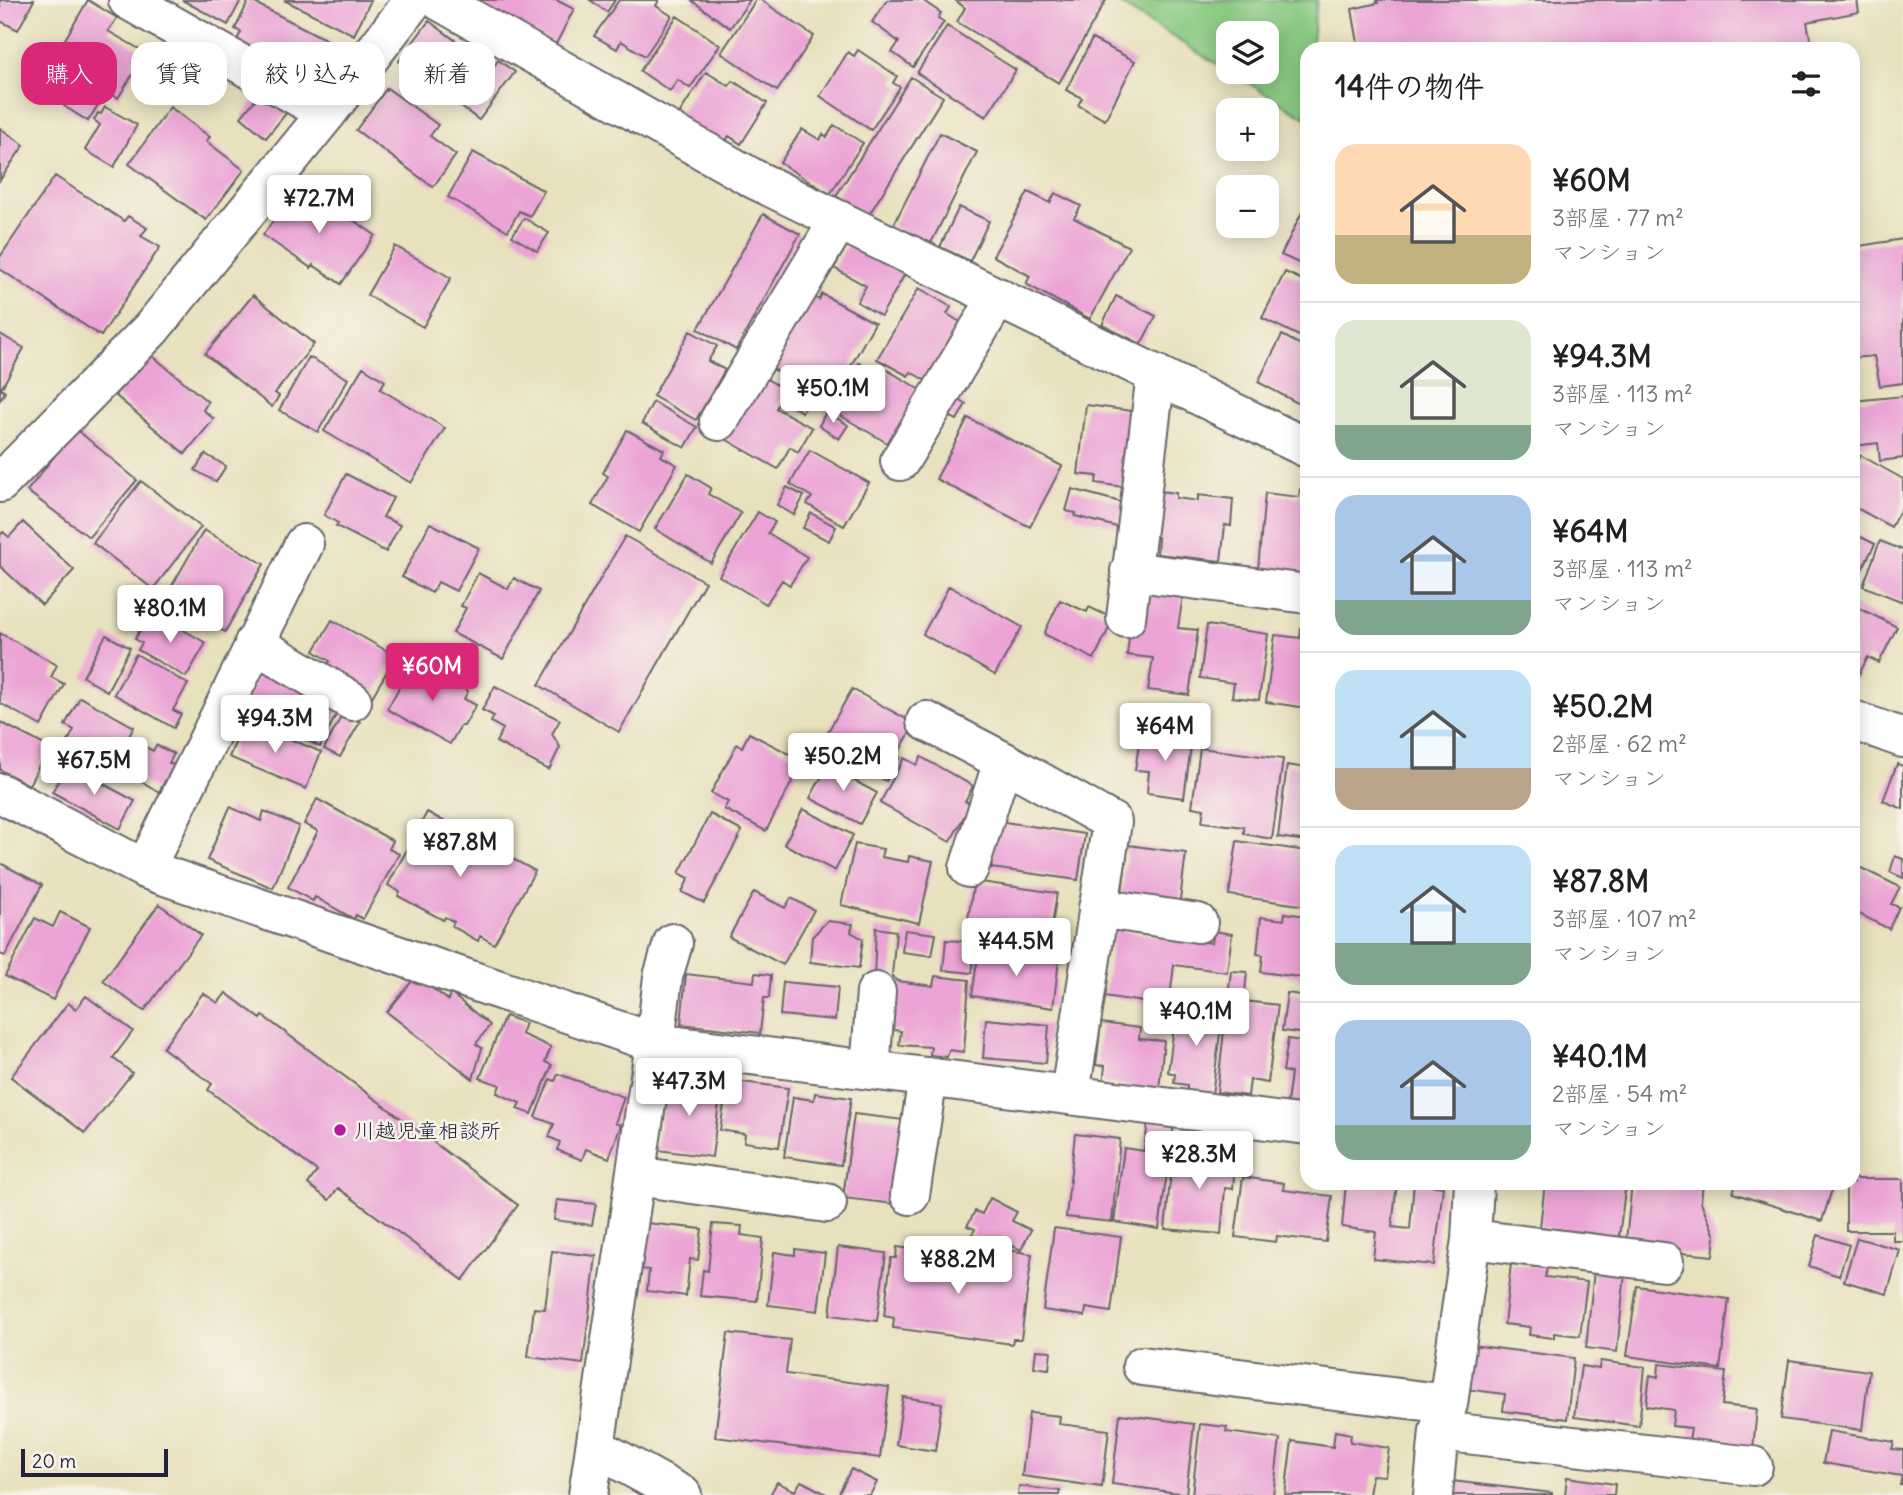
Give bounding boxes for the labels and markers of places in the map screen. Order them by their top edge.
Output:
pin: ¥72.7M [262,176,376,235]
pin: ¥50.1M [776,366,890,425]
pin: ¥80.1M [113,586,227,645]
pin: ¥60M [391,644,473,703]
pin: ¥94.3M [218,696,332,755]
pin: ¥64M [1124,704,1206,763]
pin: ¥50.2M [786,734,900,793]
pin: ¥67.5M [37,738,151,797]
pin: ¥87.8M [403,820,517,879]
pin: ¥44.5M [959,918,1073,978]
pin: ¥40.1M [1139,988,1253,1048]
pin: ¥47.3M [632,1058,746,1118]
place label: 川越児童相談所 [354,1117,501,1144]
marker: 川越児童相談所 [332,1122,348,1138]
pin: ¥28.3M [1142,1132,1256,1191]
pin: ¥88.2M [901,1236,1015,1296]

